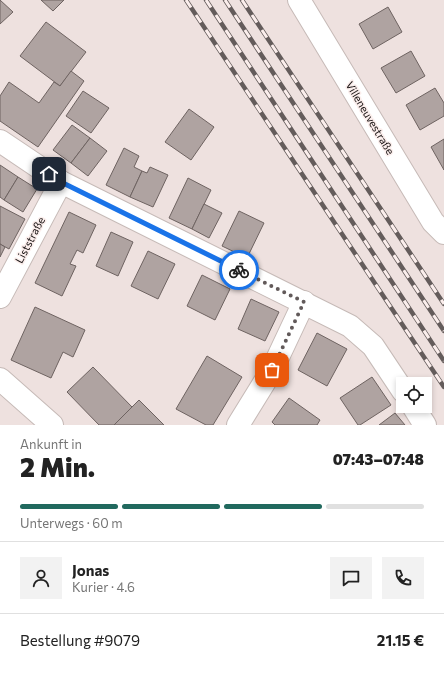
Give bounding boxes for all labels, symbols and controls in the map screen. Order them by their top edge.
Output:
street label: Villeneuvestraße [343,79,398,157]
pin [32,157,66,191]
icon: home [38,163,60,185]
street label: Liststraße [12,214,47,265]
courier [219,250,259,290]
icon: bike [228,259,250,281]
pin [255,353,289,387]
icon: bag [261,359,283,381]
map controls [396,377,432,413]
button: locate [396,377,432,413]
text: Ankunft in [20,436,82,452]
text: 07:43–07:48 [333,450,424,468]
text: 2 Min. [20,451,95,482]
text: Unterwegs · 60 m [20,515,122,531]
button: person [20,557,62,599]
button: chat [330,557,372,599]
button: phone [382,557,424,599]
text: Jonas [72,561,109,579]
text: Kurier · 4.6 [72,579,135,595]
text: Bestellung #9079 [20,631,140,649]
text: 21.15 € [377,631,424,649]

